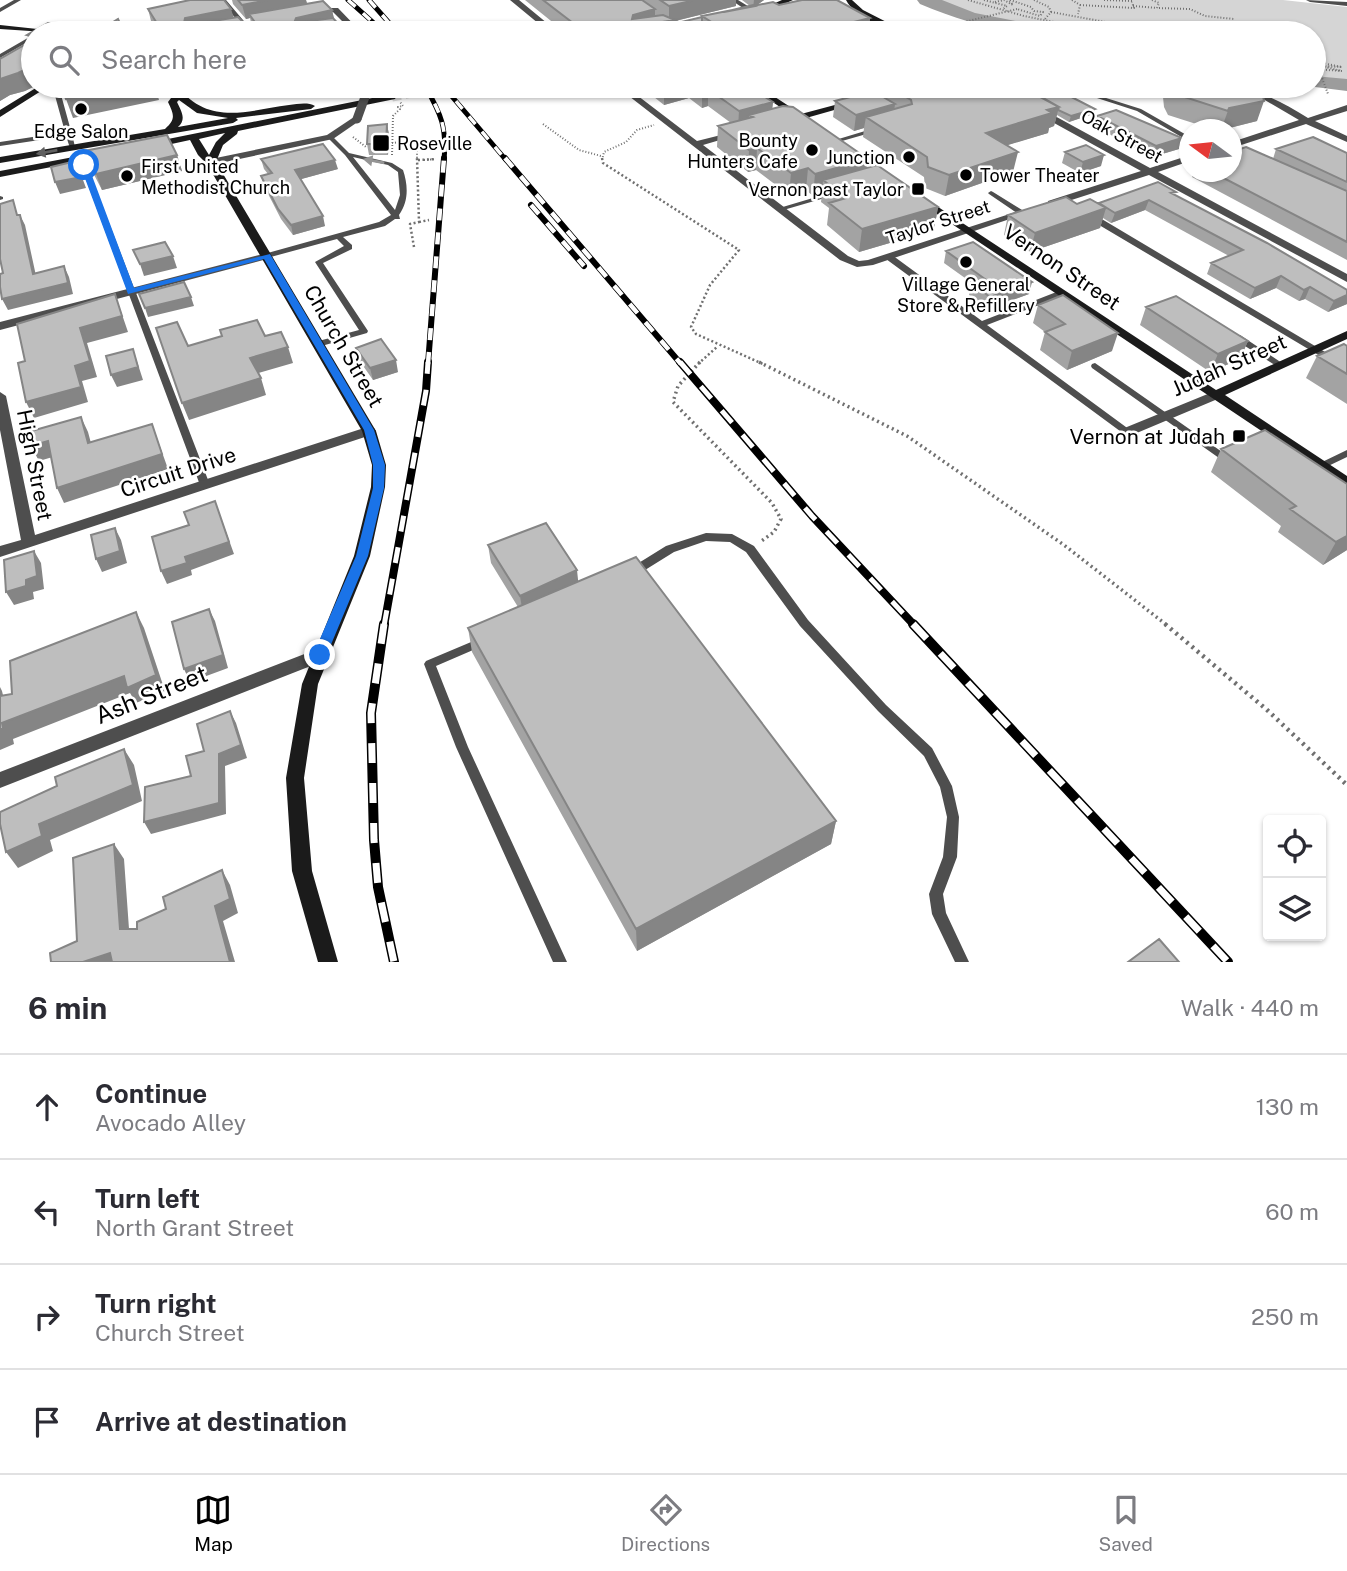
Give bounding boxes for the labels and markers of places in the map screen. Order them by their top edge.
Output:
marker: Edge Salon [73,101,89,117]
place label: Edge Salon [34,121,128,142]
place label: Bounty Hunters Cafe [687,130,798,172]
marker: Roseville [371,133,391,153]
place label: Roseville [397,133,472,154]
marker: Bounty Hunters Cafe [804,142,820,158]
place label: Junction [826,147,895,168]
marker: Junction [901,149,917,165]
place label: First United Methodist Church [141,156,290,198]
place label: Tower Theater [980,165,1100,186]
marker: Tower Theater [958,167,974,183]
marker: First United Methodist Church [119,168,135,184]
place label: Vernon past Taylor [748,179,904,200]
marker: Vernon past Taylor [910,181,926,197]
marker: Village General Store & Refillery [958,254,974,270]
place label: Village General Store & Refillery [897,274,1035,316]
place label: Vernon at Judah [1069,424,1225,449]
marker: Vernon at Judah [1231,428,1247,444]

